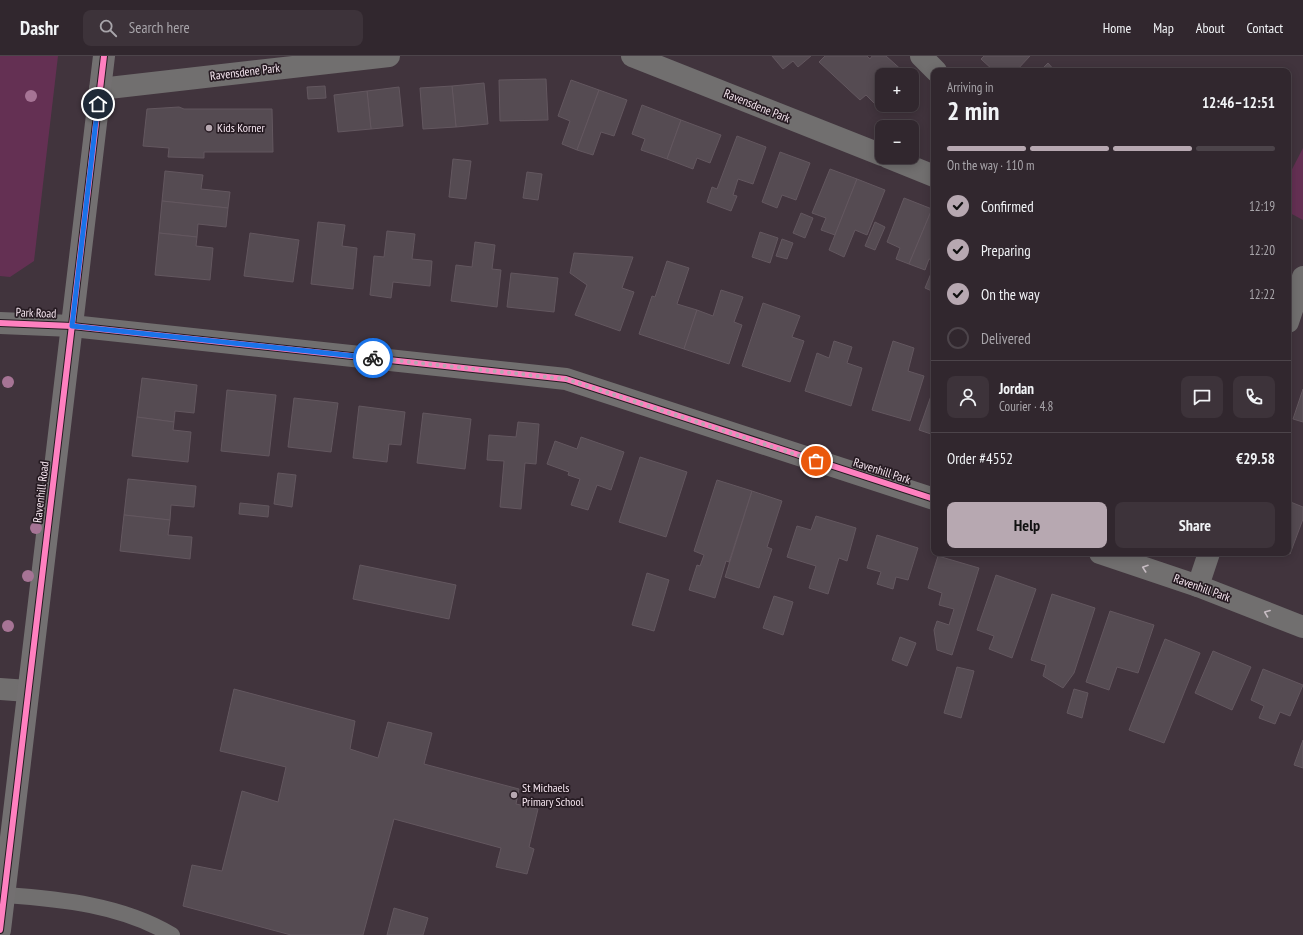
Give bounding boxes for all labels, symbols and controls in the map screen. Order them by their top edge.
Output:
search box [83,10,363,46]
text: Dashr [20,16,59,40]
icon: search [97,17,119,39]
text: Search here [129,18,190,37]
text: Home [1103,19,1131,37]
text: Map [1153,19,1174,37]
text: About [1196,19,1225,37]
text: Contact [1247,19,1283,37]
street label: Ravensdene Park [209,60,281,83]
map controls [875,68,919,164]
button: + [875,68,919,112]
text: Arriving in [947,79,994,96]
street label: Ravensdene Park [722,85,793,126]
pin [81,87,115,121]
icon: home [87,93,109,115]
text: 12:46–12:51 [1202,93,1275,112]
text: 2 min [947,94,1000,127]
place label: Kids Korner [217,120,265,135]
button: − [875,120,919,164]
marker: Kids Korner [204,123,214,133]
text: On the way · 110 m [947,157,1034,174]
icon: check [947,195,969,217]
text: Confirmed [981,197,1034,216]
text: 12:19 [1249,198,1275,215]
icon: check [947,239,969,261]
text: Preparing [981,241,1031,260]
text: 12:20 [1249,242,1275,259]
icon: check [947,283,969,305]
text: On the way [981,285,1040,304]
text: 12:22 [1249,286,1275,303]
street label: Park Road [15,304,57,321]
text: Delivered [981,329,1031,348]
courier [353,338,393,378]
icon: bike [362,347,384,369]
button: person [947,376,989,418]
button: chat [1181,376,1223,418]
button: phone [1233,376,1275,418]
text: Jordan [999,379,1034,398]
text: Courier · 4.8 [999,398,1053,415]
pin [799,444,833,478]
text: Order #4552 [947,449,1013,468]
text: €29.58 [1236,449,1275,468]
icon: bag [805,450,827,472]
street label: Ravenhill Park [852,454,913,487]
street label: Ravenhill Road [29,460,52,524]
button: Help [947,502,1107,548]
button: Share [1115,502,1275,548]
one-way arrow [1141,564,1148,573]
street label: Ravenhill Park [1172,570,1233,605]
one-way arrow [1263,609,1270,617]
place label: St Michaels Primary School [522,780,584,809]
marker: St Michaels Primary School [509,790,519,800]

